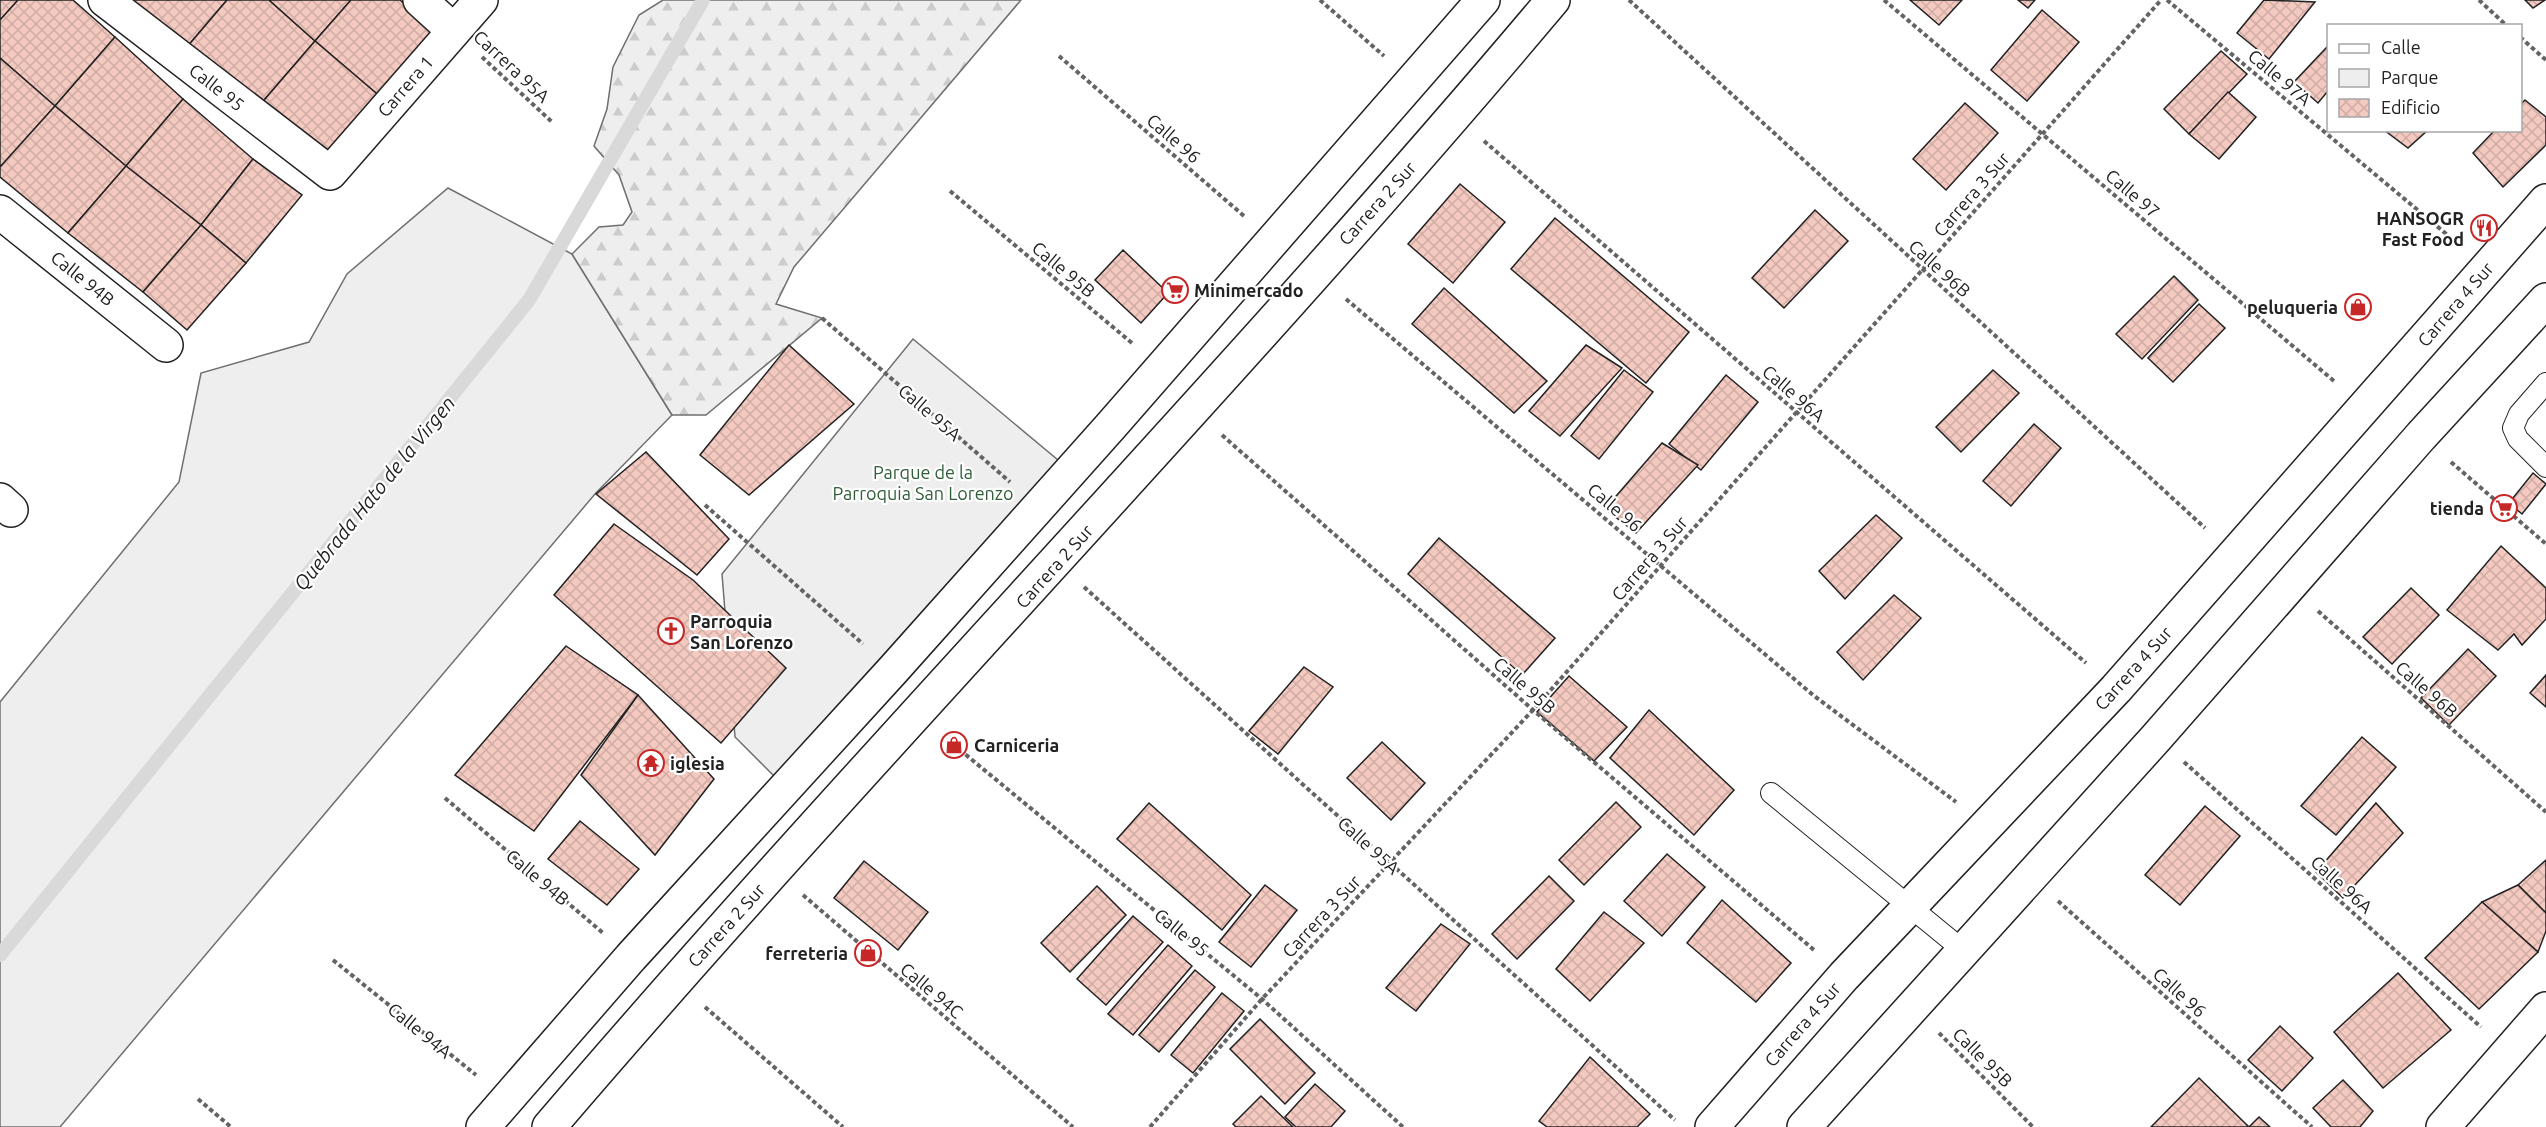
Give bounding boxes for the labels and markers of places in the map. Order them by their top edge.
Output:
place label: HANSOGR Fast Food [2376,208,2464,249]
restaurant icon: HANSOGR Fast Food [2469,213,2499,243]
supermarket icon: Minimercado [1160,275,1190,305]
place label: Minimercado [1194,280,1304,300]
shop icon: peluqueria [2343,292,2373,322]
place label: peluqueria [2247,297,2338,317]
supermarket icon: tienda [2489,493,2519,523]
place label: tienda [2430,498,2484,518]
place label: Parroquia San Lorenzo [690,611,793,652]
church icon: Parroquia San Lorenzo [656,616,686,646]
shop icon: Carniceria [939,730,969,760]
place label: Carniceria [974,735,1059,755]
temple icon: iglesia [636,748,666,778]
place label: iglesia [670,753,725,773]
shop icon: ferreteria [853,938,883,968]
place label: ferreteria [765,943,848,963]

